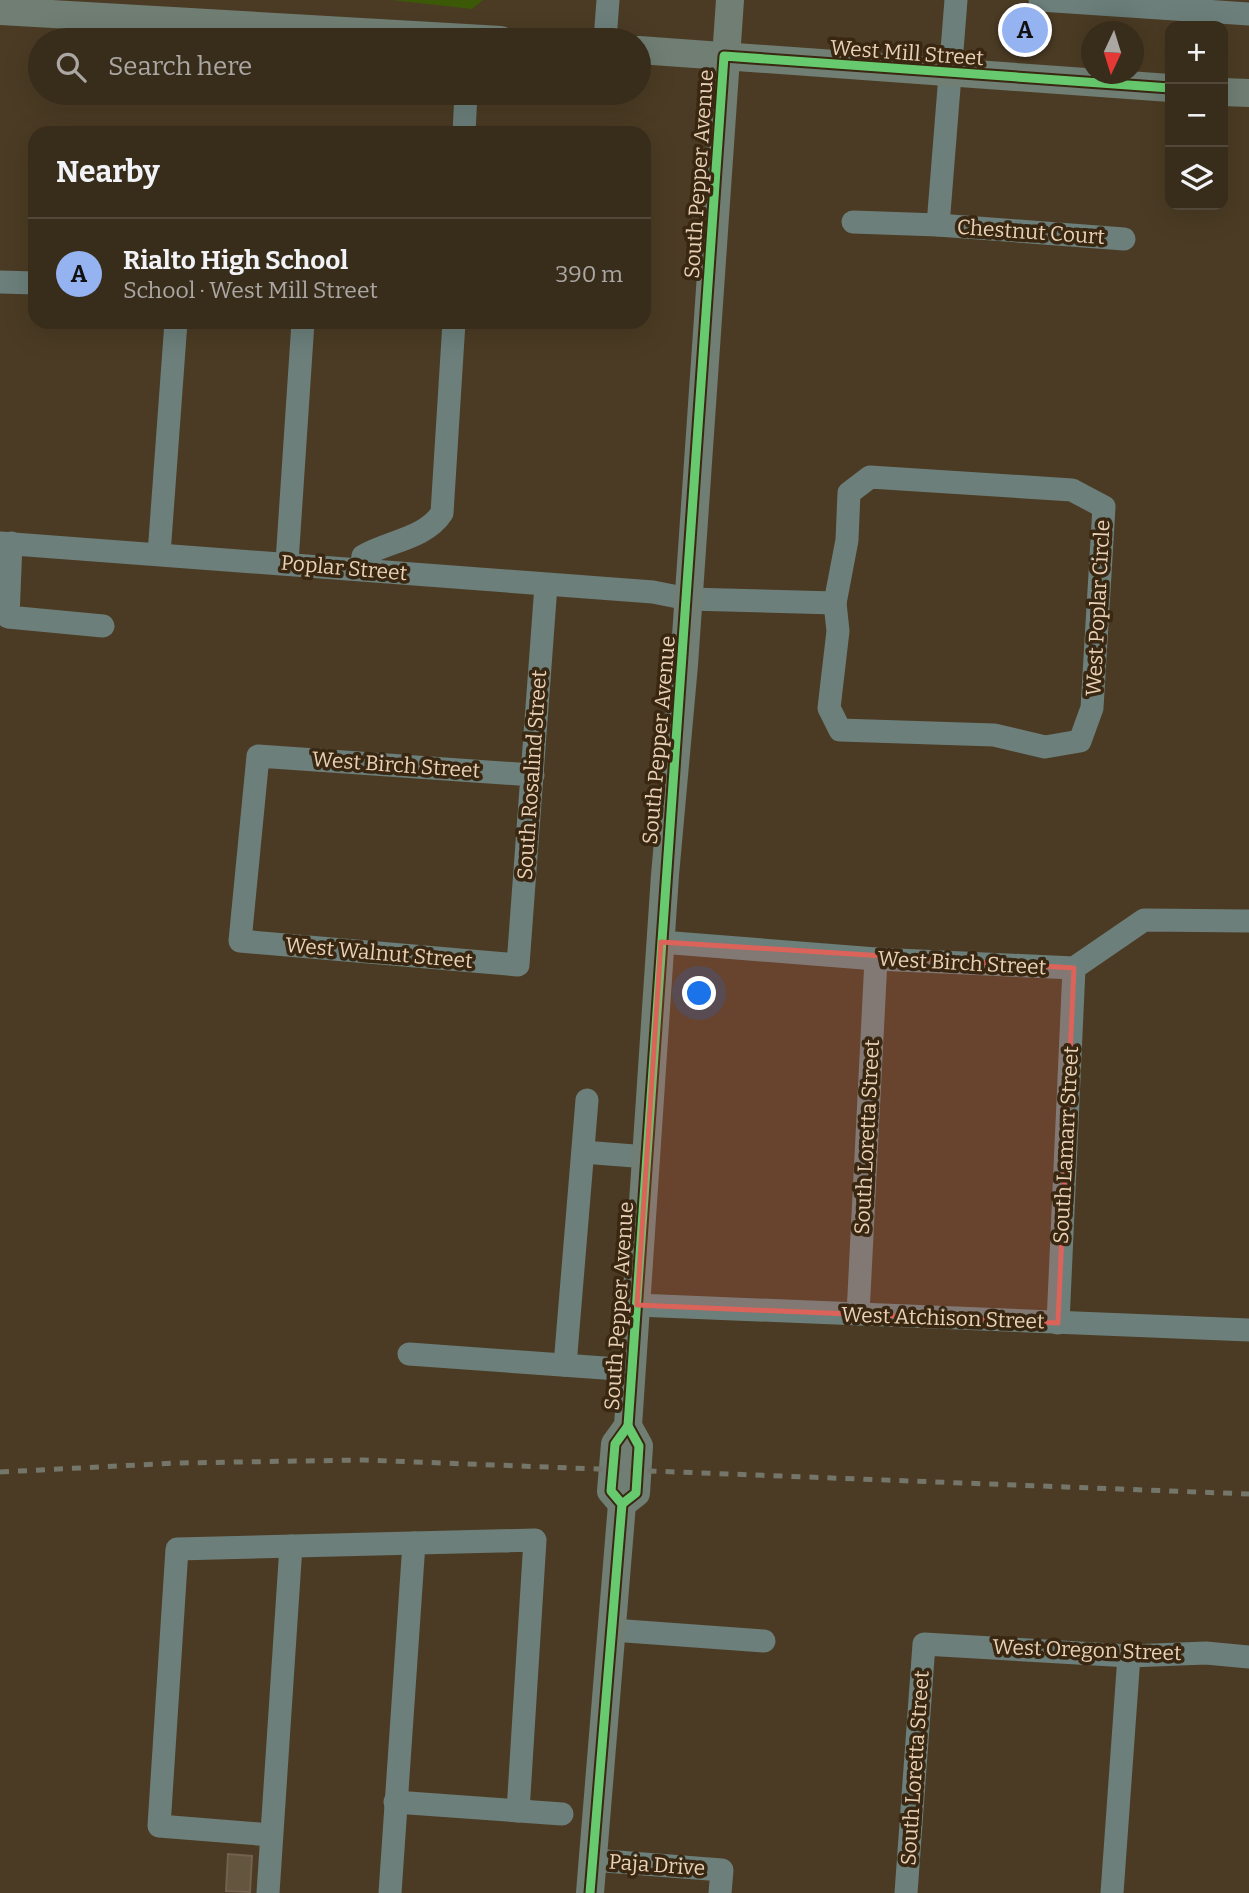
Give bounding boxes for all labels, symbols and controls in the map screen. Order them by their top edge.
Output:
pin: A [1002,4,1048,56]
north arrow [1081,21,1144,84]
map controls [1165,21,1228,210]
button: + [1165,21,1228,84]
search box [28,28,651,105]
street label: West Mill Street [829,35,985,71]
icon: search [52,48,90,86]
text: Search here [108,51,252,82]
street label: South Pepper Avenue [679,69,719,279]
button: − [1165,84,1228,147]
button: layers [1165,147,1228,210]
text: Nearby [56,154,160,190]
street label: Chestnut Court [956,214,1106,250]
text: Rialto High School [123,245,348,276]
text: A [71,260,87,288]
text: 390 m [555,260,623,288]
text: School · West Mill Street [123,276,378,304]
street label: West Poplar Circle [1080,519,1116,697]
street label: Poplar Street [280,550,409,587]
street label: South Pepper Avenue [637,634,681,846]
street label: South Rosalind Street [512,669,552,881]
street label: West Birch Street [311,746,481,784]
street label: West Walnut Street [284,932,474,974]
street label: West Birch Street [877,946,1047,980]
your location [682,976,716,1010]
street label: South Loretta Street [849,1038,885,1235]
street label: South Lamarr Street [1048,1045,1084,1245]
street label: South Pepper Avenue [599,1201,639,1411]
street label: West Atchison Street [841,1301,1046,1335]
street label: West Oregon Street [992,1634,1182,1666]
street label: South Loretta Street [895,1669,935,1867]
street label: Paja Drive [608,1849,706,1881]

